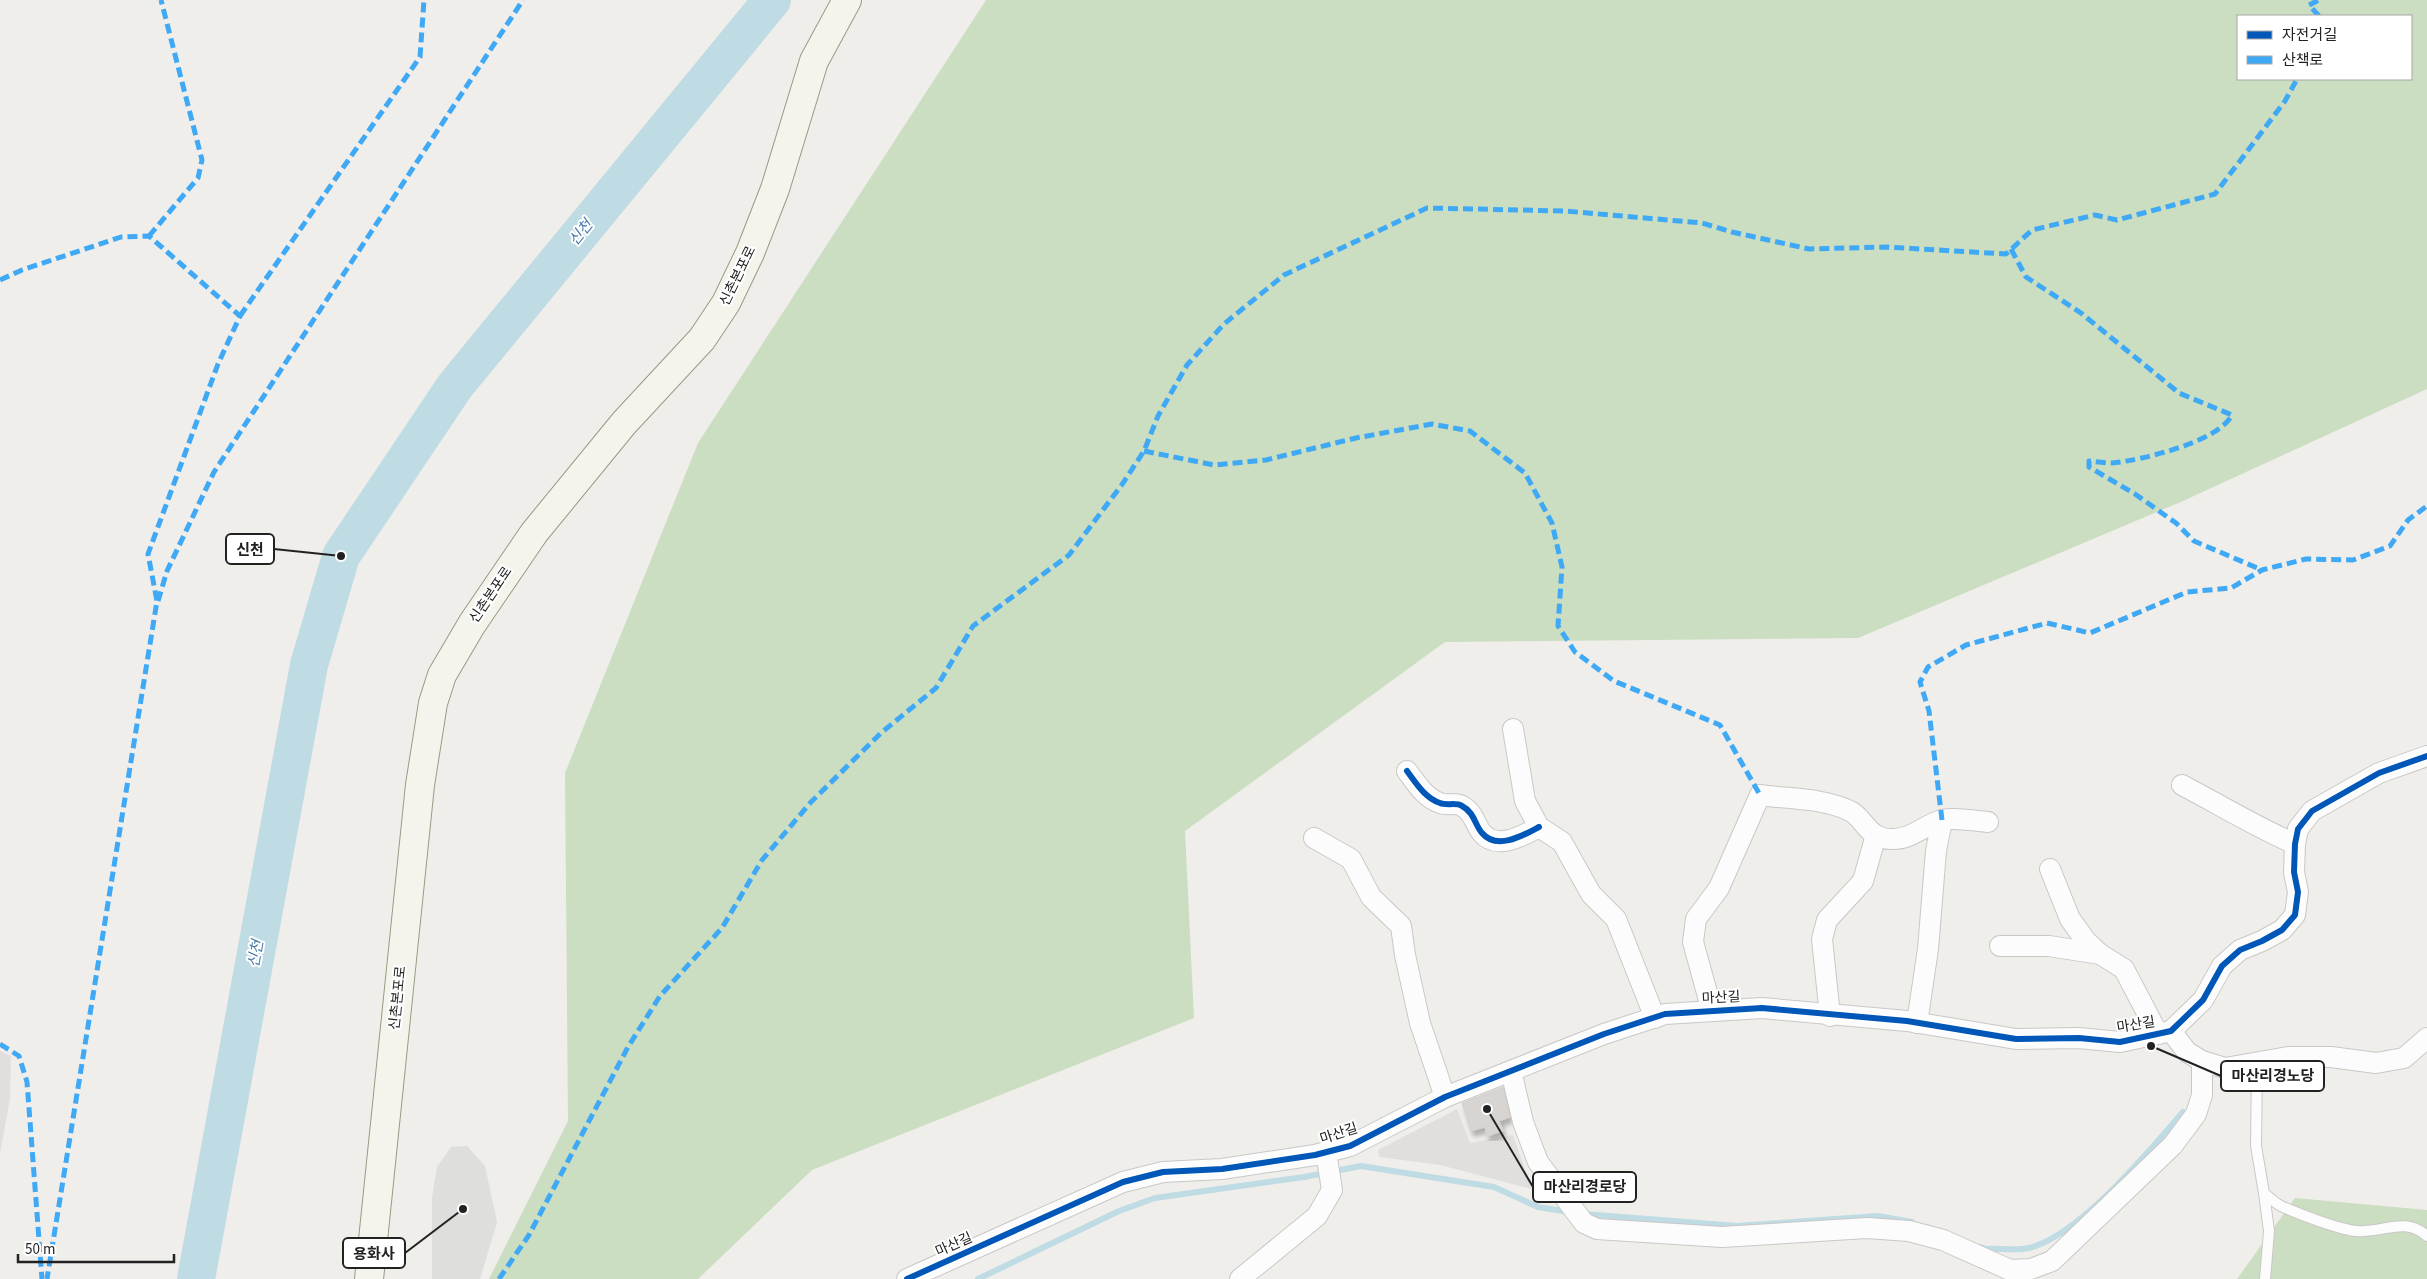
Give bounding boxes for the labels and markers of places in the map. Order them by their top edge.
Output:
callout: 신천 [226,534,274,564]
callout: 마산리경노당 [2221,1061,2324,1091]
callout: 마산리경로당 [1533,1172,1636,1202]
callout: 용화사 [343,1238,405,1268]

